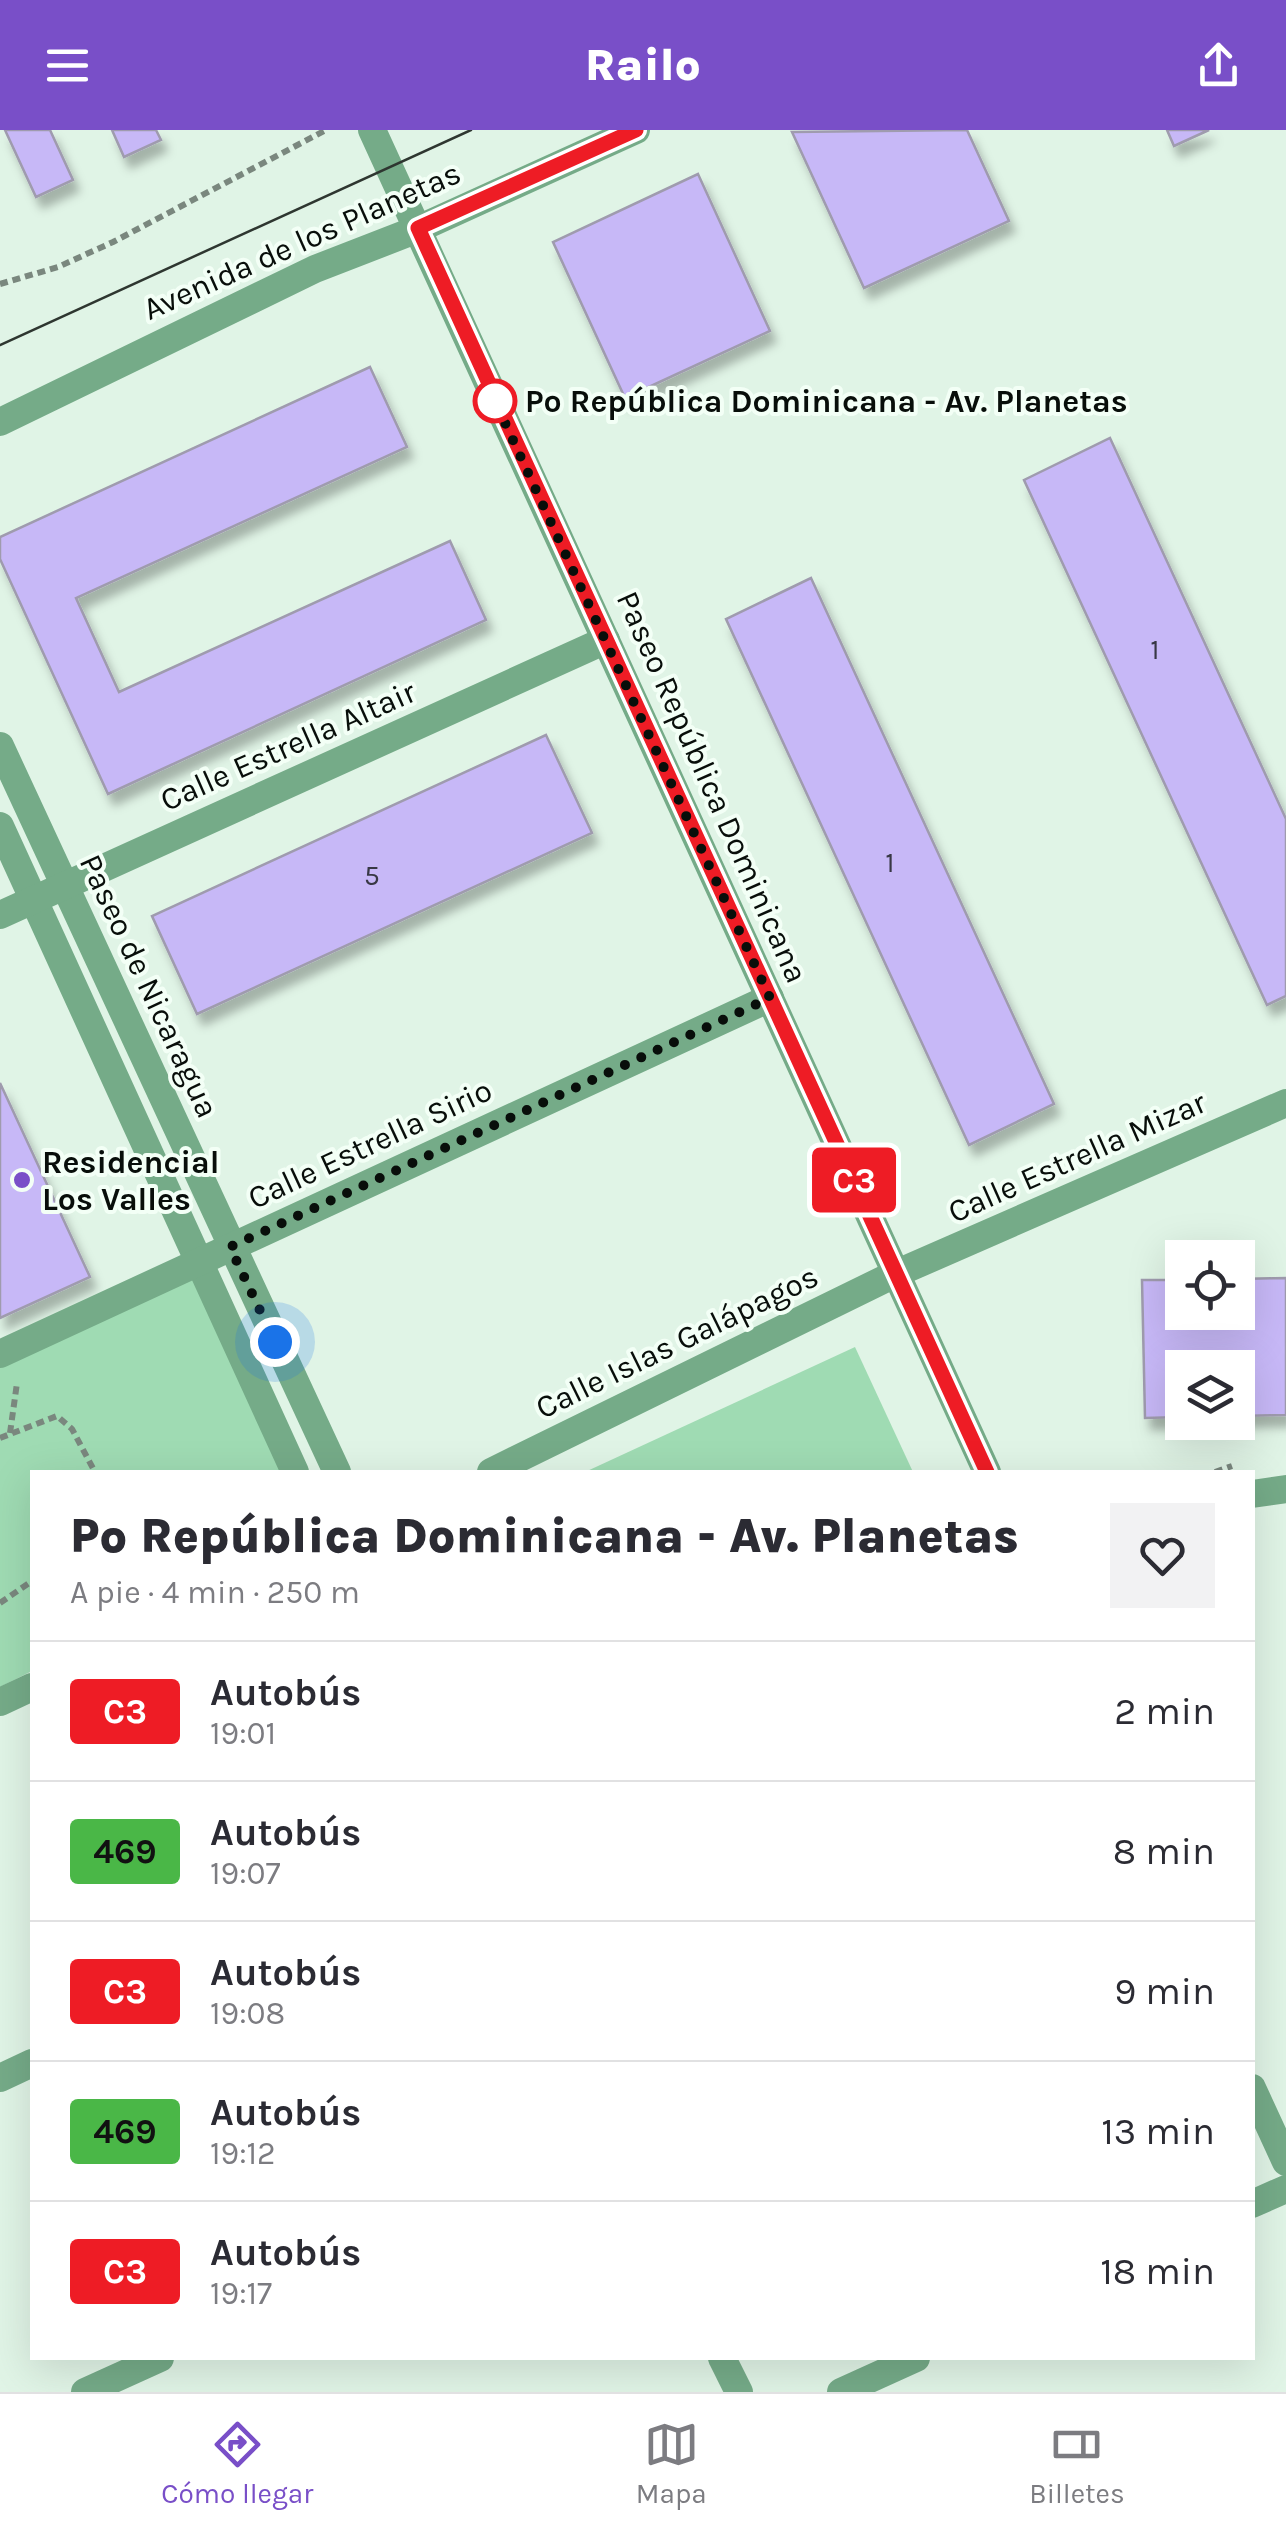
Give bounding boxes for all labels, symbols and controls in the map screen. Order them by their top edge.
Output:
icon: menu [40,38,95,93]
icon: share [1191,38,1246,93]
text: Railo [585,39,701,91]
street label: Avenida de los Planetas [138,154,466,328]
marker: Pº República Dominicana - Av. Planetas [474,380,516,422]
place label: Pº República Dominicana - Av. Planetas [525,383,1128,420]
street label: Paseo República Dominicana [609,585,815,989]
house number: 1 [1150,633,1160,666]
street label: Calle Estrella Altair [155,673,422,819]
house number: 1 [885,846,895,879]
street label: Paseo de Nicaragua [72,848,226,1124]
house number: 5 [364,859,380,892]
street label: Calle Estrella Sirio [242,1071,498,1217]
street label: Calle Estrella Mizar [942,1083,1212,1230]
place label: Residencial Los Valles [42,1144,219,1218]
line badge: C3 [809,1148,899,1212]
text: C3 [832,1160,876,1201]
marker: Residencial Los Valles [11,1169,33,1191]
map controls [1165,1240,1255,1440]
button: locate [1165,1240,1255,1330]
street label: Calle Islas Galápagos [530,1258,824,1426]
your location [250,1317,300,1367]
button: layers [1165,1350,1255,1440]
button: heart [1110,1503,1215,1608]
text: Pº República Dominicana - Av. Planetas [70,1508,1019,1564]
text: A pie · 4 min · 250 m [70,1574,360,1611]
text: Autobús [210,1670,361,1715]
text: 2 min [1114,1689,1215,1734]
text: C3 [103,1691,147,1732]
text: 19:01 [210,1715,276,1752]
text: Autobús [210,1810,361,1855]
text: 8 min [1113,1829,1215,1874]
text: 469 [93,1831,157,1872]
text: 19:07 [210,1855,281,1892]
text: Autobús [210,1950,361,1995]
text: 9 min [1114,1969,1215,2014]
text: C3 [103,1971,147,2012]
text: 19:08 [210,1995,285,2032]
text: Autobús [210,2090,361,2135]
text: 13 min [1101,2109,1215,2154]
text: 469 [93,2111,157,2152]
text: 19:12 [210,2135,276,2172]
text: Autobús [210,2230,361,2275]
text: 18 min [1100,2249,1215,2294]
text: C3 [103,2251,147,2292]
text: 19:17 [210,2275,272,2312]
tab: Cómo llegar [161,2417,313,2510]
tab: Mapa [636,2417,707,2510]
tab: Billetes [1029,2417,1125,2510]

